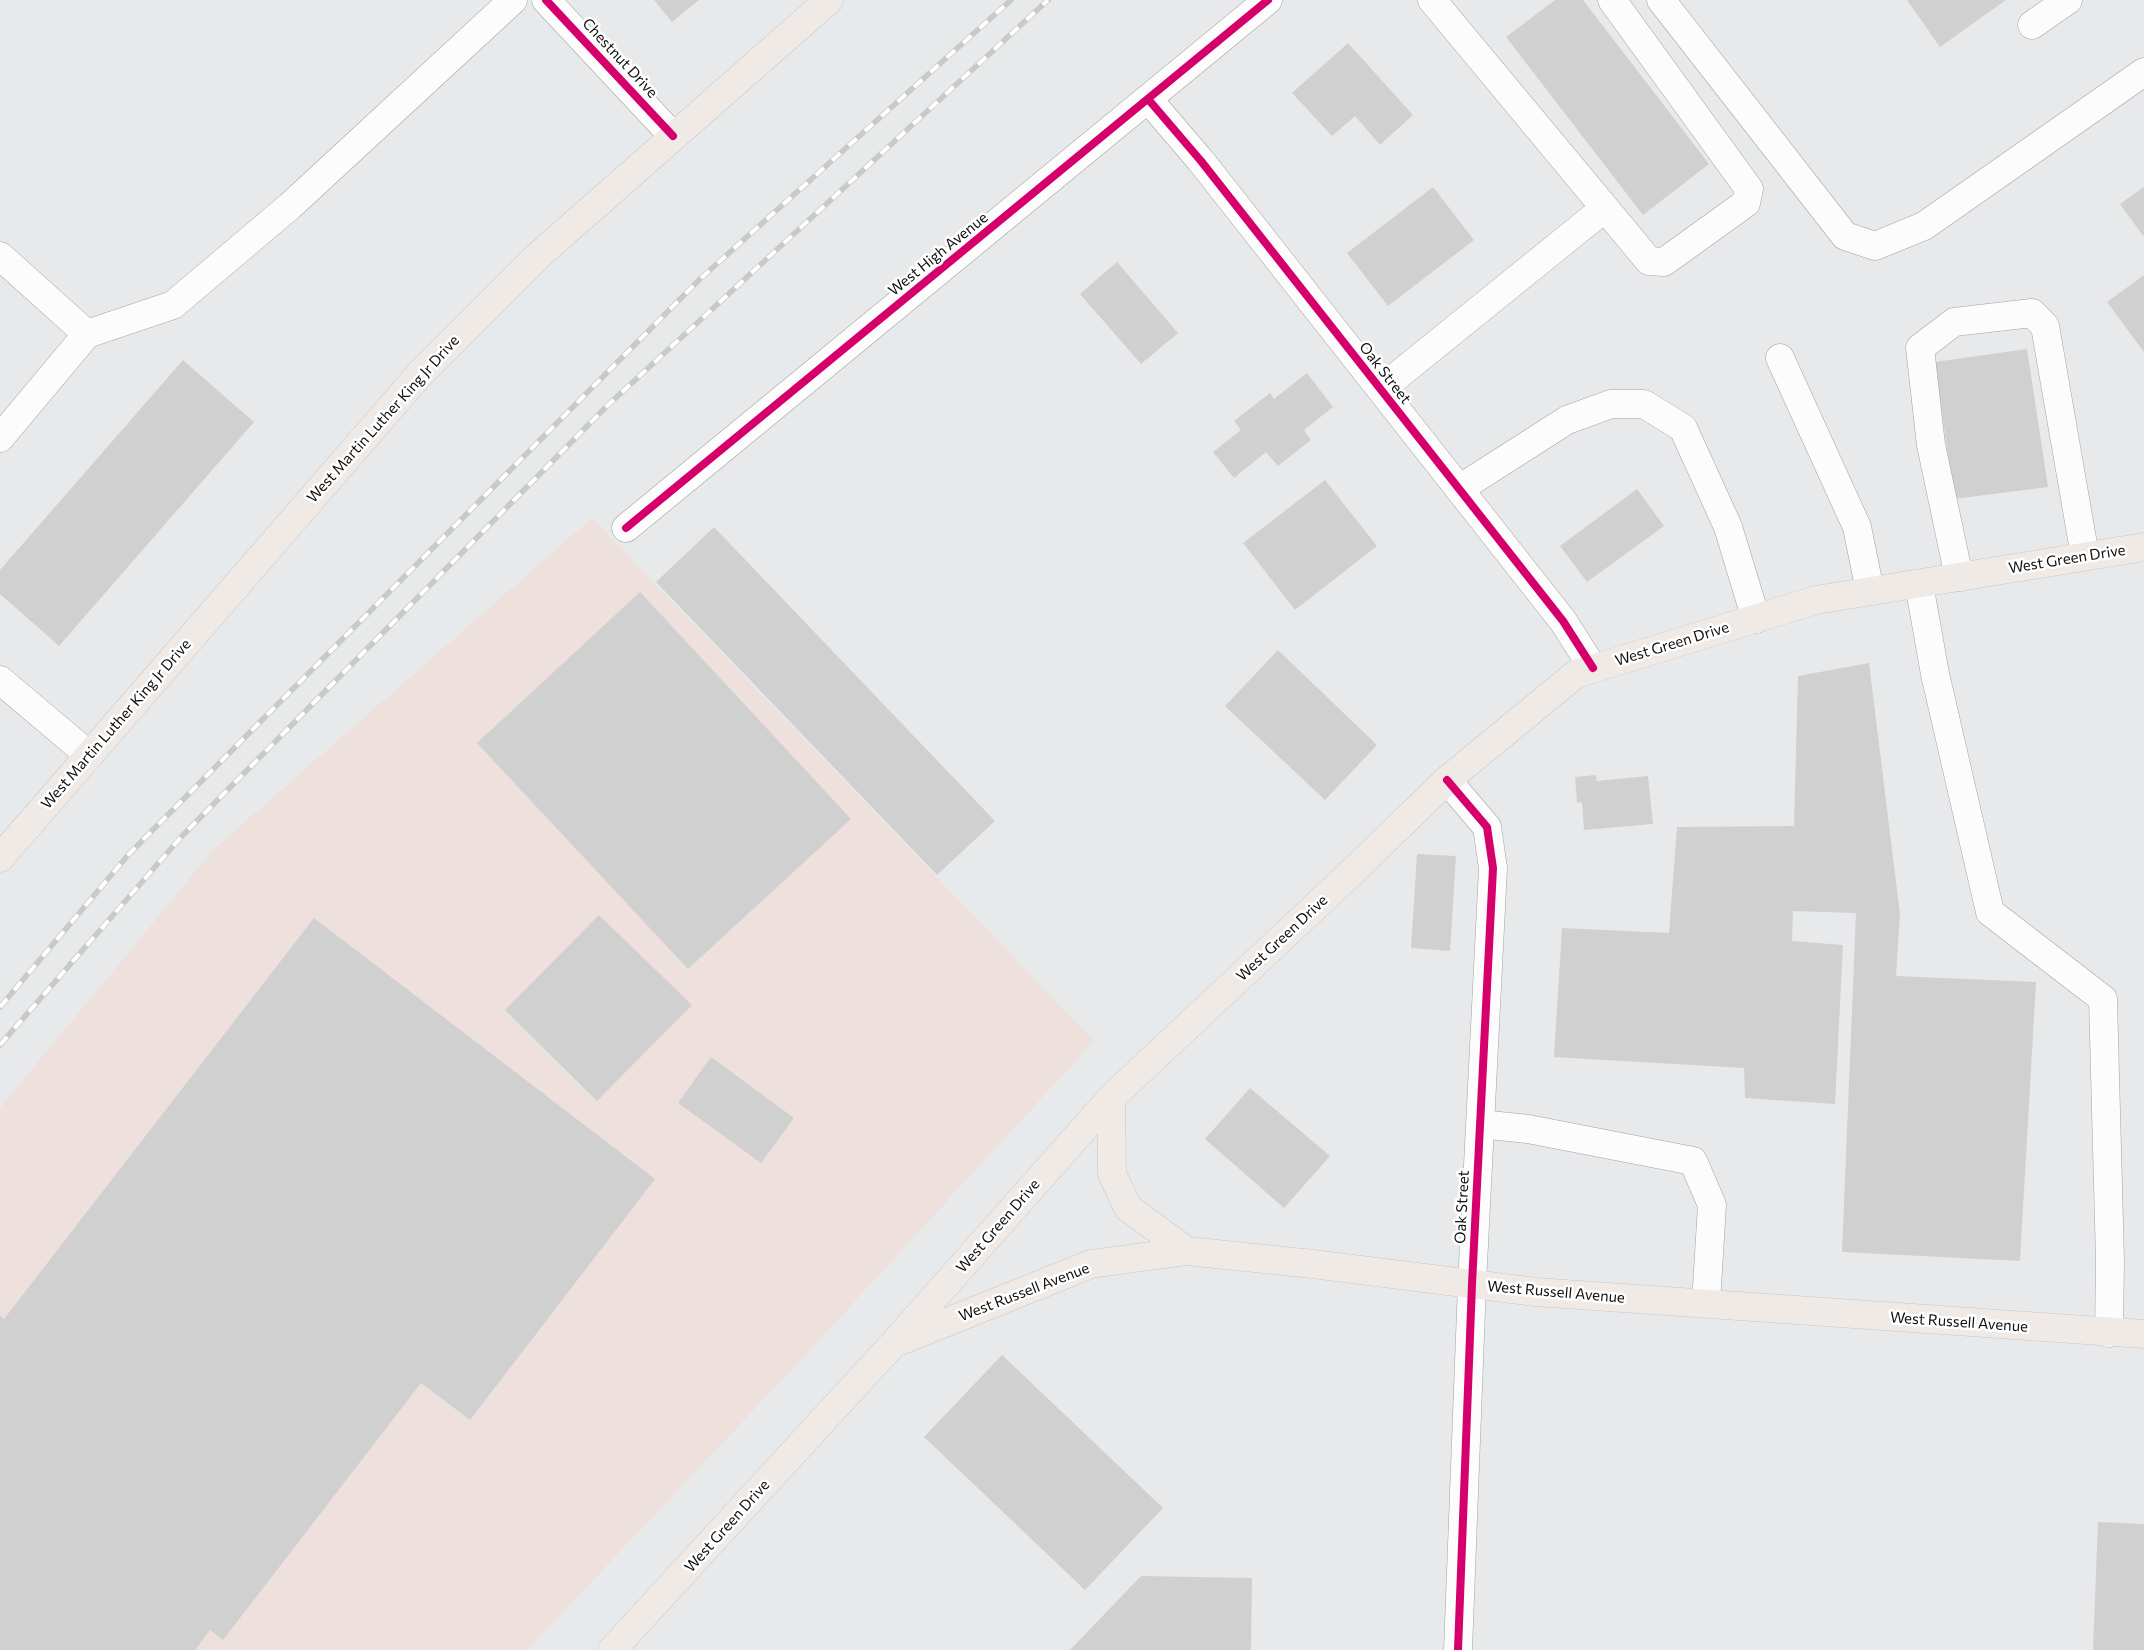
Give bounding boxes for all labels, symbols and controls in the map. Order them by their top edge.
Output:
street label: Chestnut Drive [579,15,661,101]
street label: West High Avenue [885,208,991,300]
street label: West Martin Luther King Jr Drive [303,332,463,506]
street label: Oak Street [1355,338,1415,408]
street label: West Green Drive [2007,541,2127,577]
street label: West Green Drive [1613,618,1731,670]
street label: West Martin Luther King Jr Drive [37,635,195,813]
street label: West Green Drive [1233,891,1331,985]
street label: Oak Street [1451,1170,1473,1244]
street label: West Green Drive [952,1175,1044,1277]
street label: West Russell Avenue [956,1259,1092,1325]
street label: West Russell Avenue [1486,1277,1626,1307]
street label: West Russell Avenue [1889,1308,2029,1336]
street label: West Green Drive [681,1476,773,1576]

